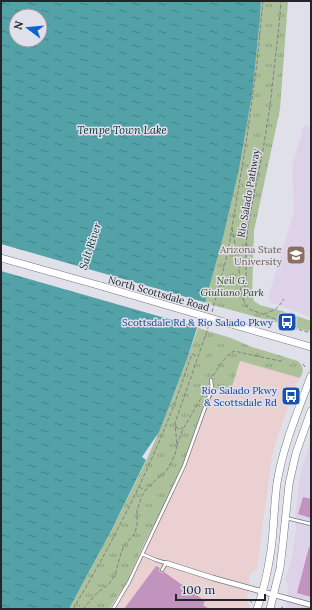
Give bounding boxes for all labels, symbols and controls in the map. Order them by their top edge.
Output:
north arrow [8,8,48,48]
text: N [10,19,26,31]
water label: Tempe Town Lake [77,123,167,137]
street label: Rio Salado Pathway [234,147,263,238]
water label: Salt River [76,220,104,271]
place label: Arizona State University [219,243,283,268]
school or university icon: Arizona State University [285,244,307,266]
street label: North Scottsdale Road [107,273,211,314]
park label: Neil G. Giuliano Park [200,274,264,299]
bus stop icon: Scottsdale Rd & Rio Salado Pkwy [276,311,298,333]
place label: Scottsdale Rd & Rio Salado Pkwy [122,316,274,329]
place label: Rio Salado Pkwy & Scottsdale Rd [202,384,278,409]
bus stop icon: Rio Salado Pkwy & Scottsdale Rd [280,385,302,407]
scale bar [176,576,265,602]
text: 100 m [182,582,215,597]

